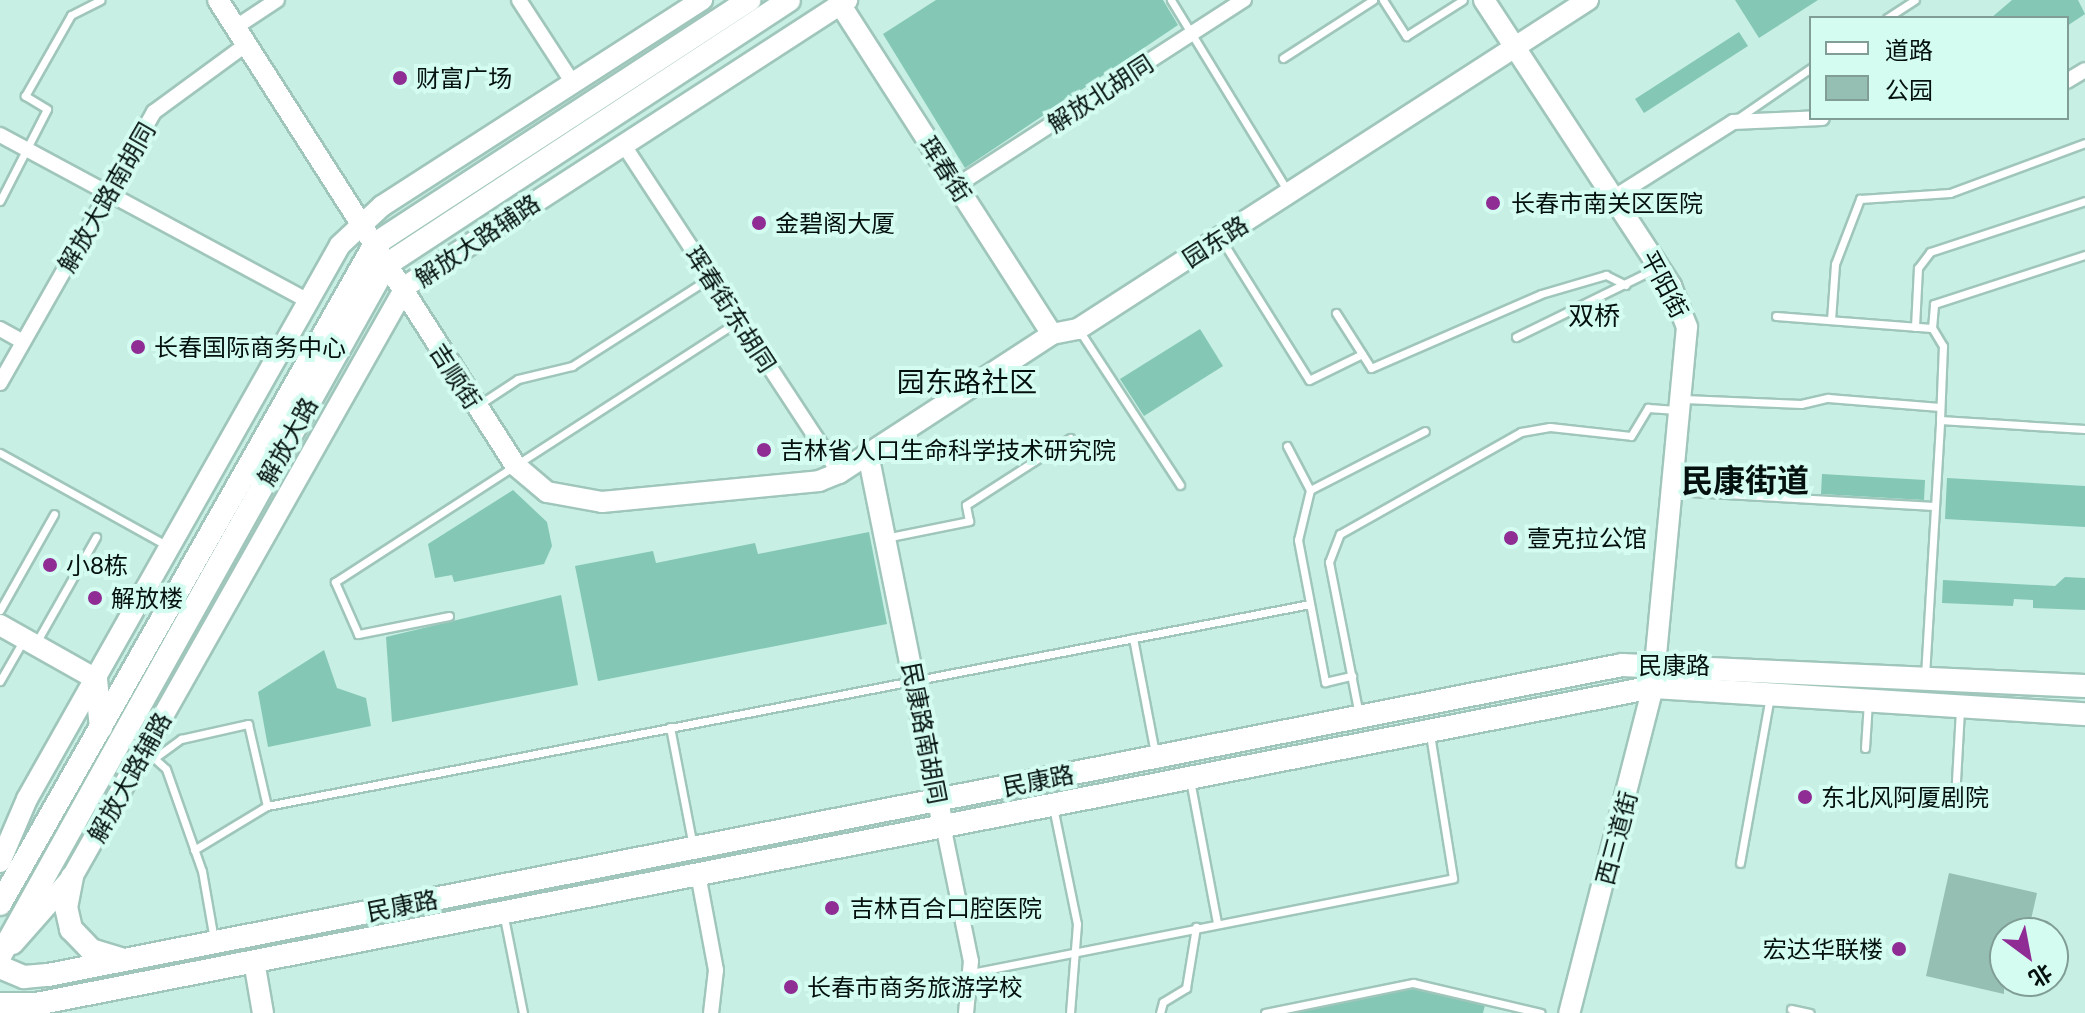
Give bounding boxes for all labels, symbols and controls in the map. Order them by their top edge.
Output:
legend [1809,16,2069,120]
text: 道路 [1885,35,1933,64]
street label: 解放北胡同 [1042,48,1158,138]
place label: 财富广场 [416,64,512,92]
marker: 财富广场 [391,69,409,87]
text: 公园 [1885,75,1933,104]
street label: 解放大路南胡同 [52,117,160,277]
street label: 珲春街 [914,131,978,207]
street label: 解放大路辅路 [409,188,545,292]
place label: 长春市南关区医院 [1511,189,1703,217]
marker: 长春市南关区医院 [1482,192,1504,214]
place label: 金碧阁大厦 [775,209,895,237]
street label: 园东路 [1177,209,1253,273]
marker: 金碧阁大厦 [750,214,768,232]
street label: 珲春街东胡同 [680,241,782,377]
street label: 平阳街 [1635,245,1695,323]
district label: 双桥 [1568,300,1620,332]
place label: 长春国际商务中心 [154,333,346,361]
marker: 长春国际商务中心 [129,338,147,356]
street label: 吉顺街 [424,338,488,414]
district label: 园东路社区 [897,364,1037,398]
street label: 解放大路 [251,392,323,490]
place label: 吉林省人口生命科学技术研究院 [780,436,1116,464]
marker: 吉林省人口生命科学技术研究院 [755,441,773,459]
district label: 民康街道 [1681,461,1809,499]
place label: 壹克拉公馆 [1527,524,1647,552]
marker: 壹克拉公馆 [1502,529,1520,547]
place label: 小8栋 [66,551,128,579]
marker: 小8栋 [41,556,59,574]
place label: 解放楼 [111,584,183,612]
marker: 解放楼 [86,589,104,607]
street label: 民康路 [1638,651,1710,679]
street label: 民康路南胡同 [897,660,953,806]
street label: 解放大路辅路 [81,707,177,847]
street label: 民康路 [1000,759,1076,801]
place label: 东北风阿厦剧院 [1821,783,1989,811]
street label: 西三道街 [1590,788,1642,888]
marker: 东北风阿厦剧院 [1796,788,1814,806]
street label: 民康路 [364,884,440,926]
place label: 吉林百合口腔医院 [850,894,1042,922]
marker: 吉林百合口腔医院 [821,897,843,919]
north arrow [1989,917,2069,997]
place label: 宏达华联楼 [1763,935,1883,963]
marker: 宏达华联楼 [1890,940,1908,958]
text: 北 [2024,959,2057,993]
place label: 长春市商务旅游学校 [807,973,1023,1001]
marker: 长春市商务旅游学校 [782,978,800,996]

